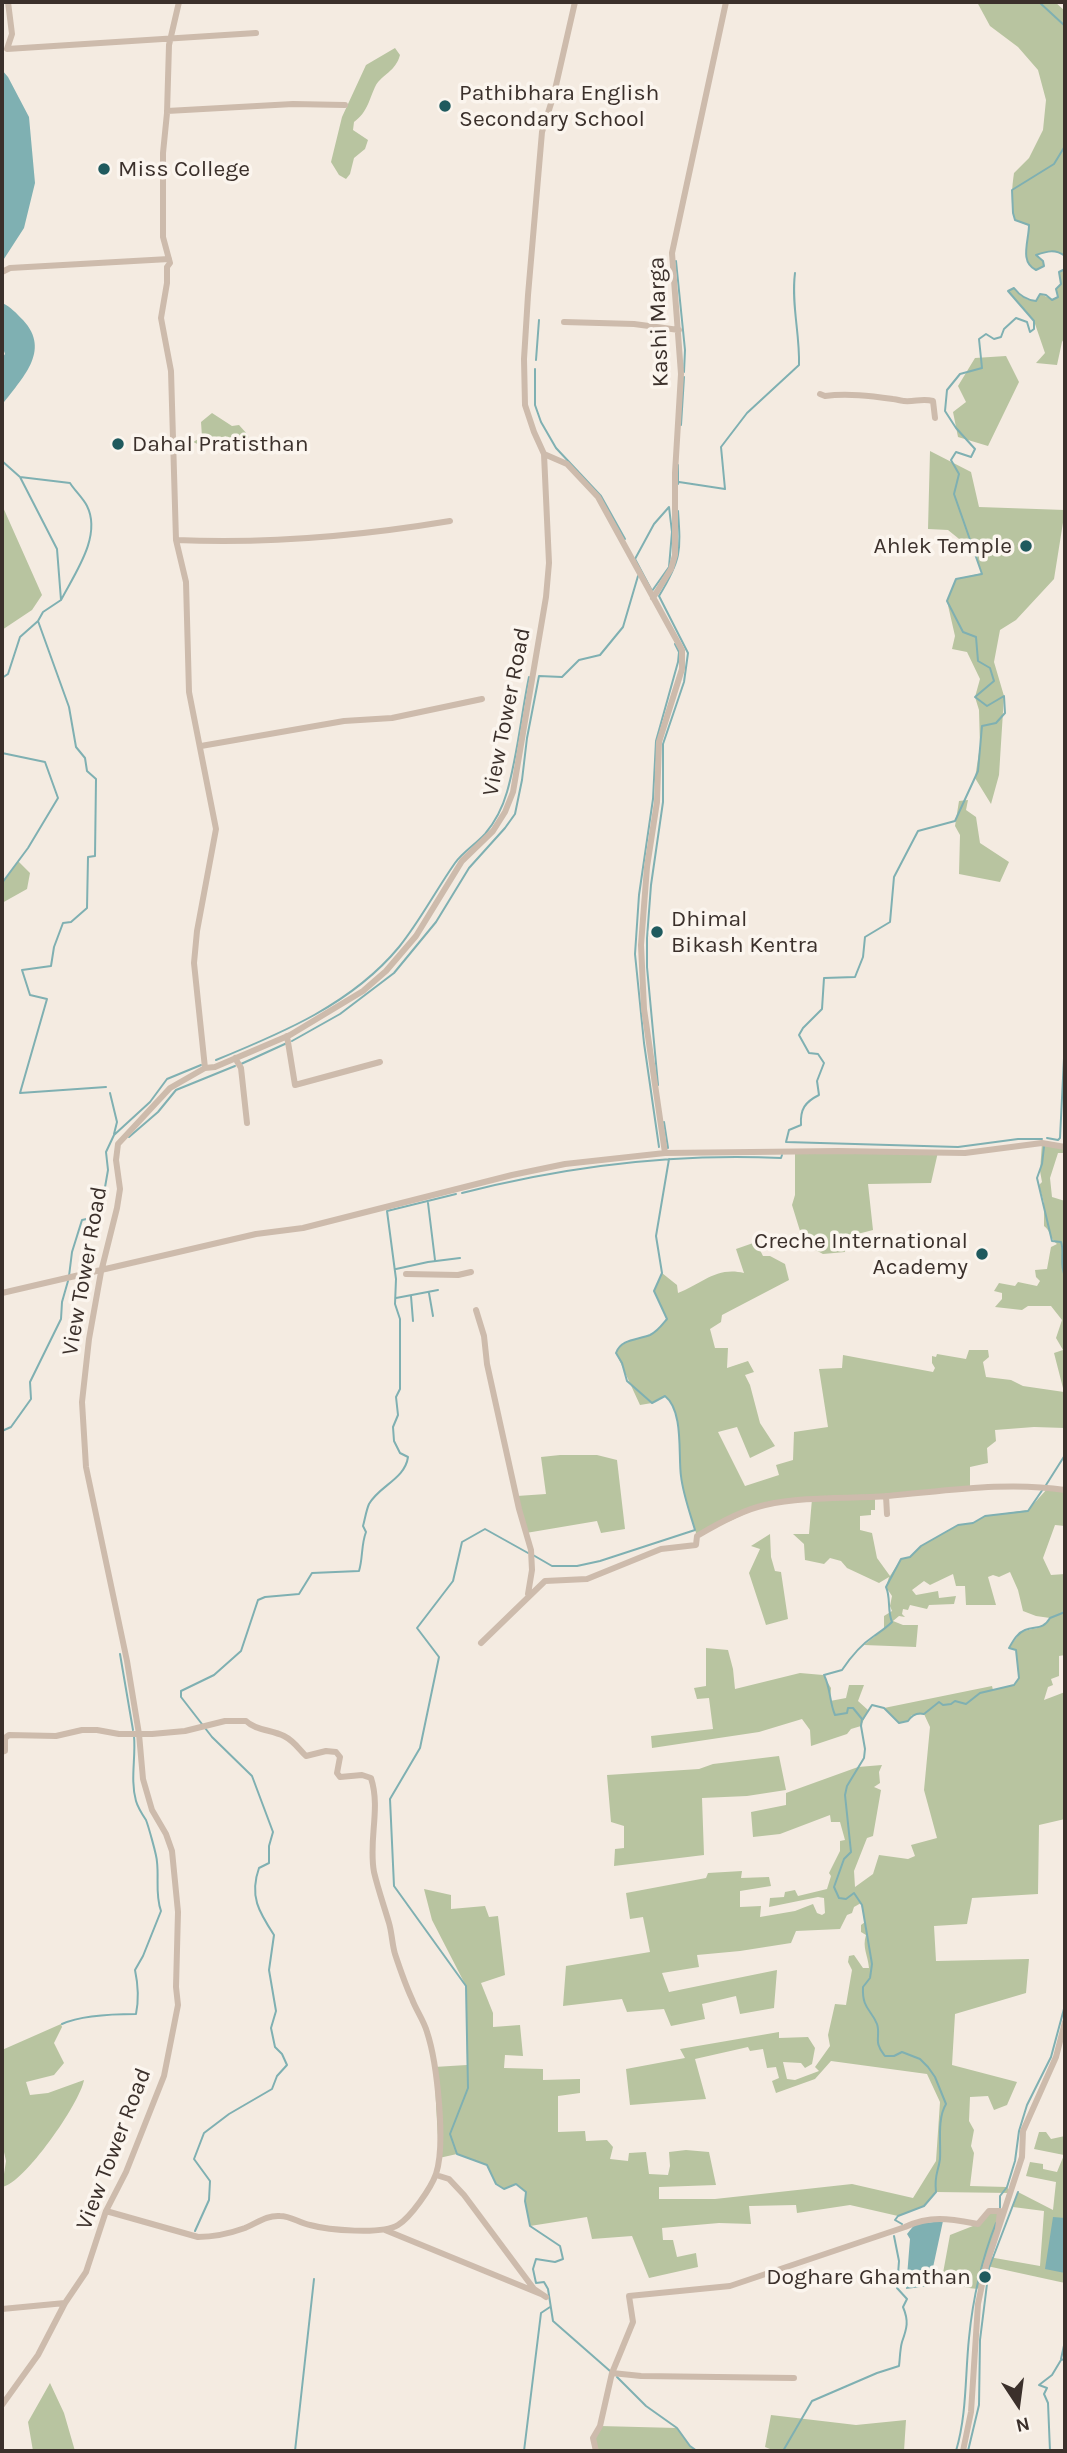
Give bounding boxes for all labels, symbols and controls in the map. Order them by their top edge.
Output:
place label: Pathibhara English Secondary School [459,79,659,133]
marker: Pathibhara English Secondary School [437,98,453,114]
place label: Miss College [118,155,250,183]
marker: Miss College [96,161,112,177]
street label: Kashi Marga [643,256,675,388]
place label: Dahal Pratisthan [132,430,309,458]
marker: Dahal Pratisthan [110,436,126,452]
place label: Ahlek Temple [873,532,1012,560]
marker: Ahlek Temple [1018,538,1034,554]
street label: View Tower Road [477,625,537,799]
place label: Dhimal Bikash Kentra [671,905,818,959]
marker: Dhimal Bikash Kentra [649,924,665,940]
street label: View Tower Road [57,1184,113,1358]
place label: Creche International Academy [754,1227,968,1281]
marker: Creche International Academy [974,1246,990,1262]
street label: View Tower Road [70,2064,158,2234]
place label: Doghare Ghamthan [766,2263,971,2291]
marker: Doghare Ghamthan [977,2269,993,2285]
north arrow [983,2369,1053,2439]
text: N [1014,2412,1032,2437]

